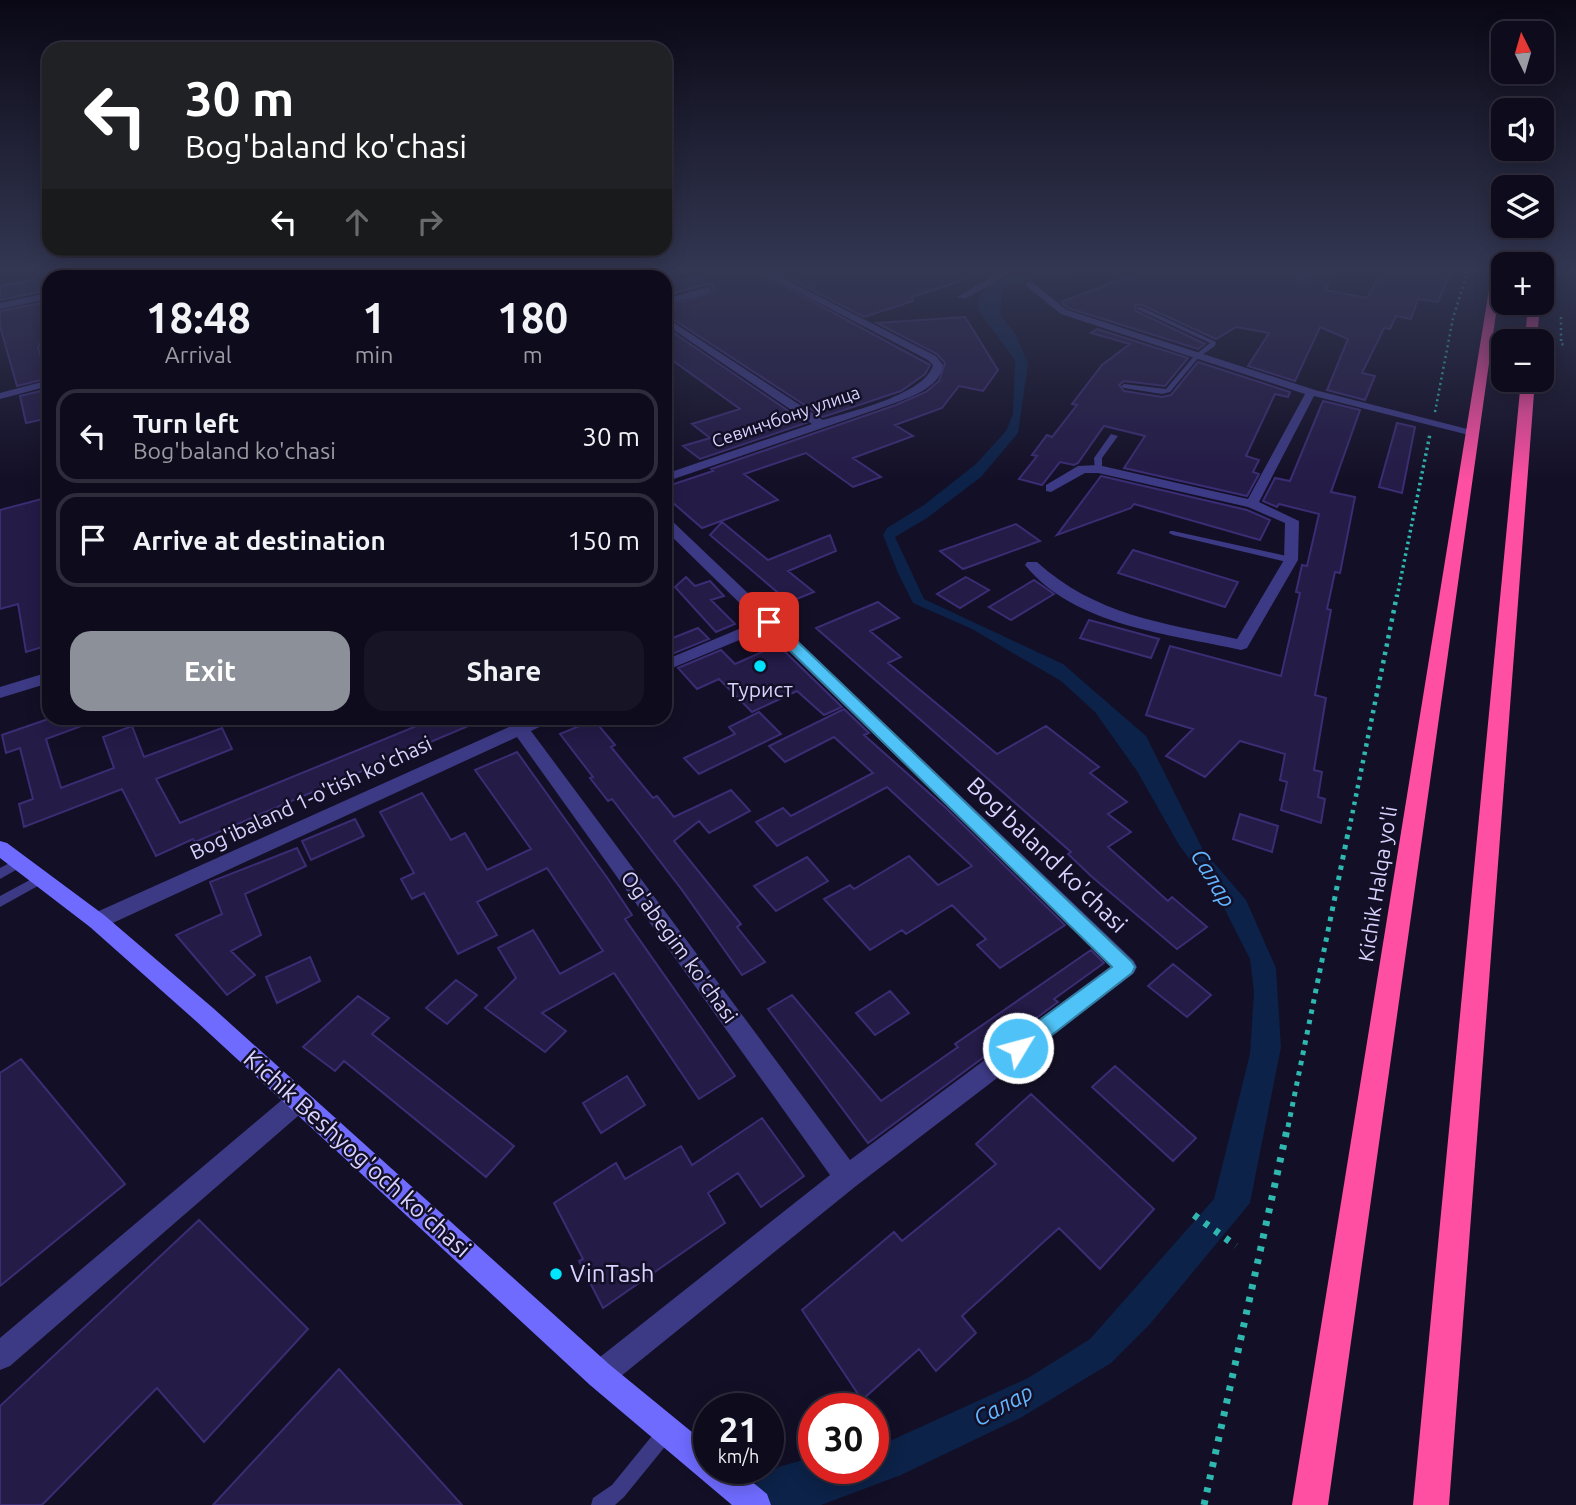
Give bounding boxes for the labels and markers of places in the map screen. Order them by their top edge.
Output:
pin [739,592,799,652]
marker: Турист [752,658,768,674]
place label: Турист [727,677,794,701]
place label: VinTash [570,1260,654,1287]
marker: VinTash [548,1266,564,1282]

